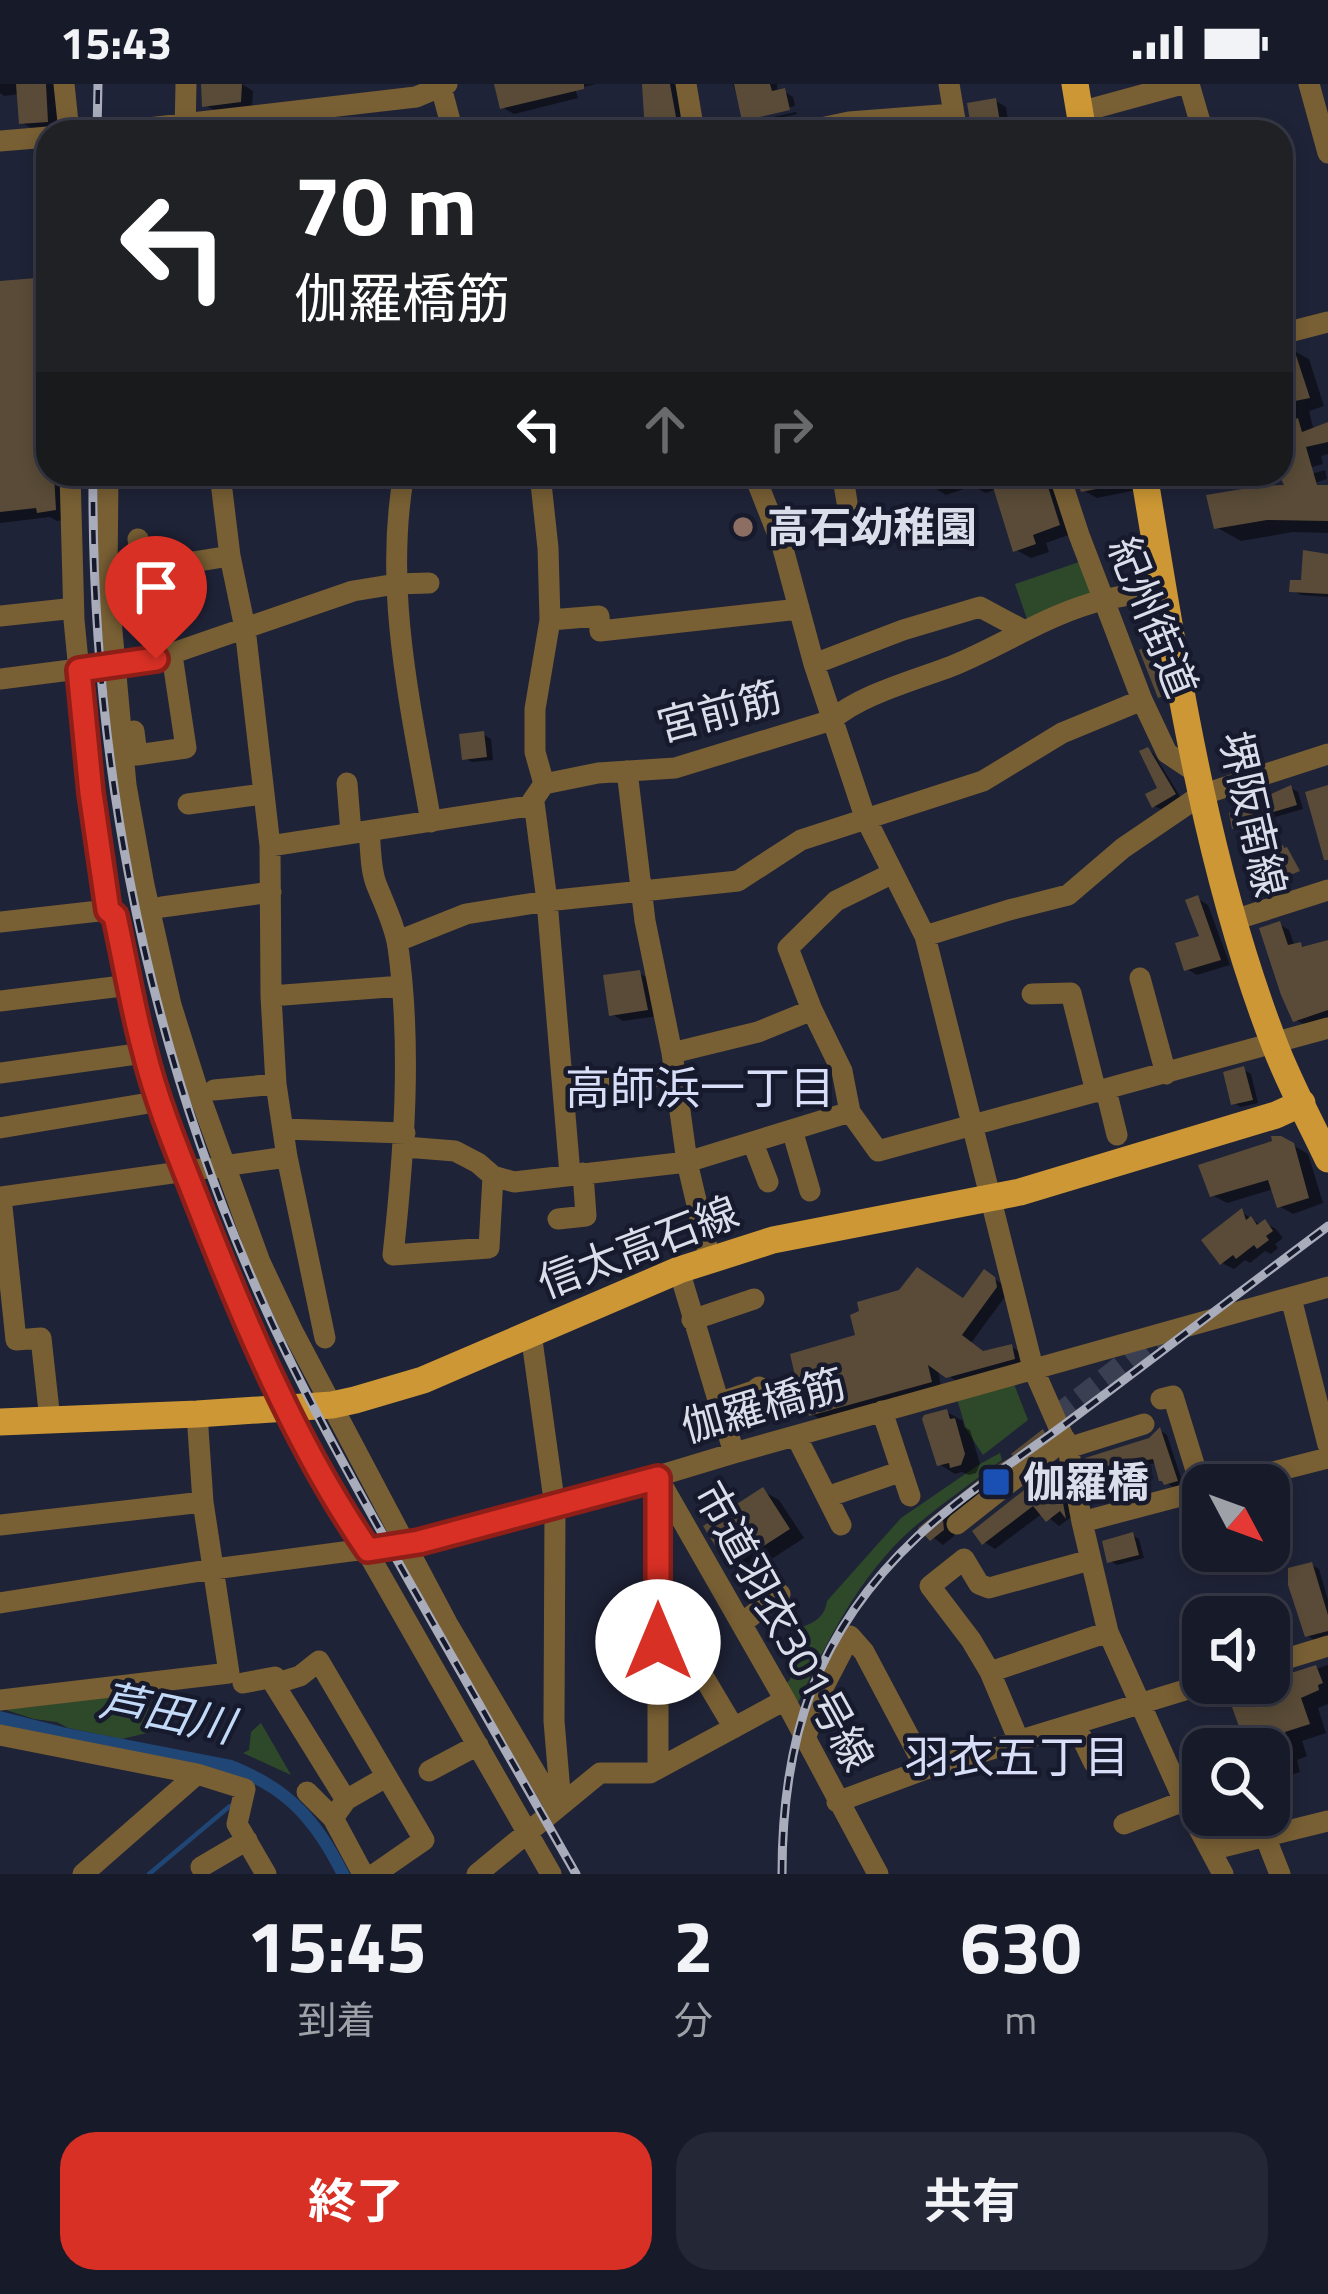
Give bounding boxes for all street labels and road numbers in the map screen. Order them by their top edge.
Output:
street label: 紀州街道 [1093,527,1215,707]
street label: 宮前筋 [650,663,788,757]
street label: 堺阪南線 [1204,725,1304,903]
street label: 信太高石線 [528,1179,747,1314]
street label: 伽羅橋筋 [673,1350,852,1458]
street label: 市道羽衣301号線 [679,1469,891,1782]

